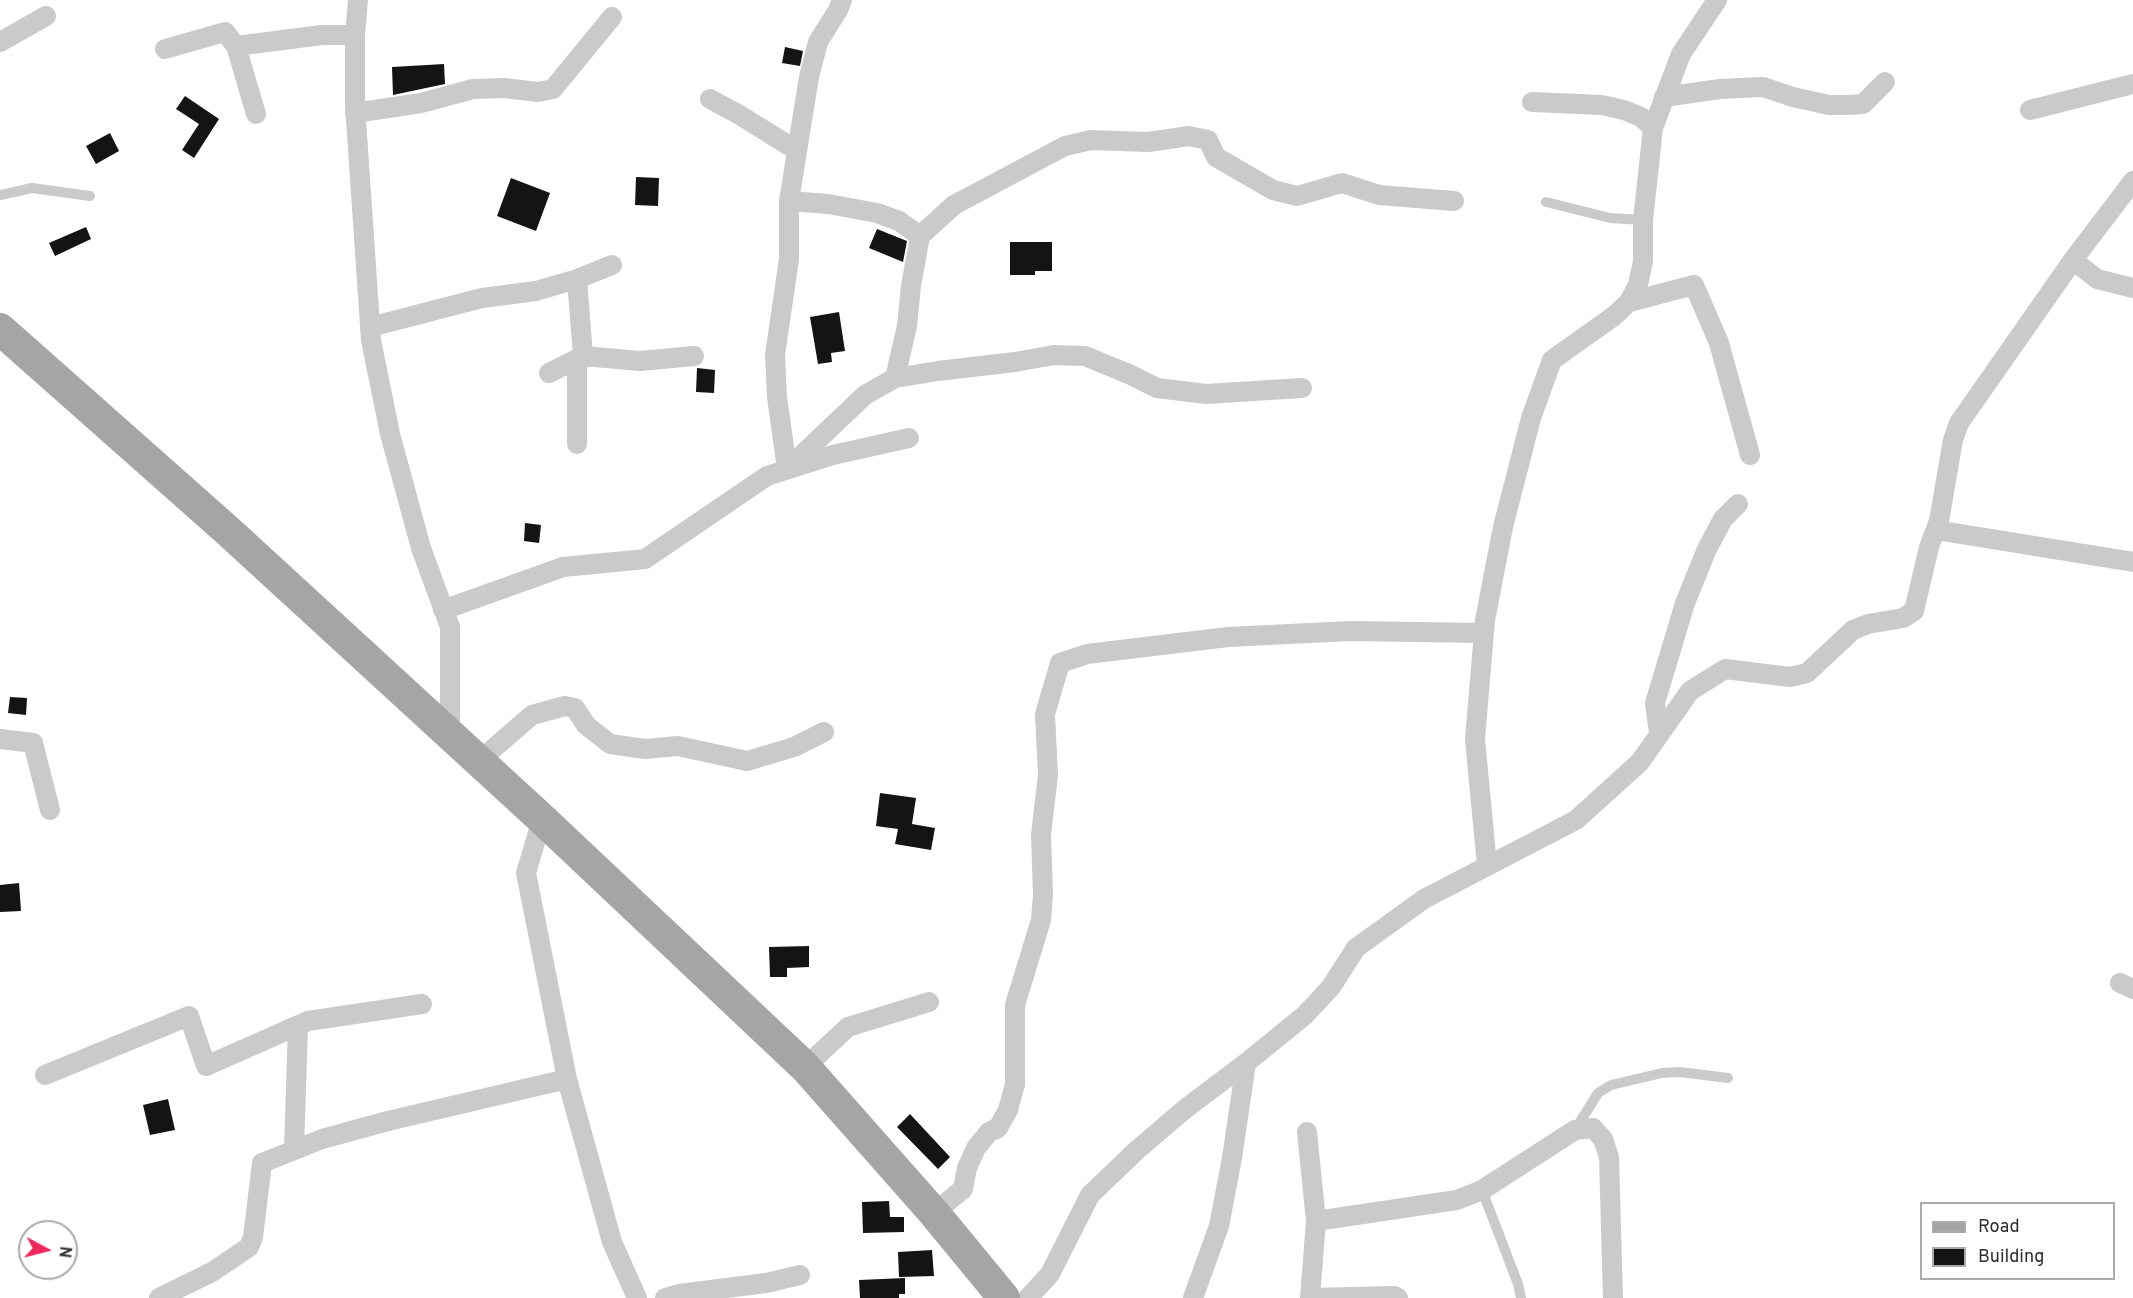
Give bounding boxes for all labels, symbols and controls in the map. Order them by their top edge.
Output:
legend [1920,1202,2115,1280]
text: Road [1978,1216,2020,1239]
north arrow [18,1220,78,1280]
text: N [53,1245,75,1259]
text: Building [1978,1246,2044,1269]

